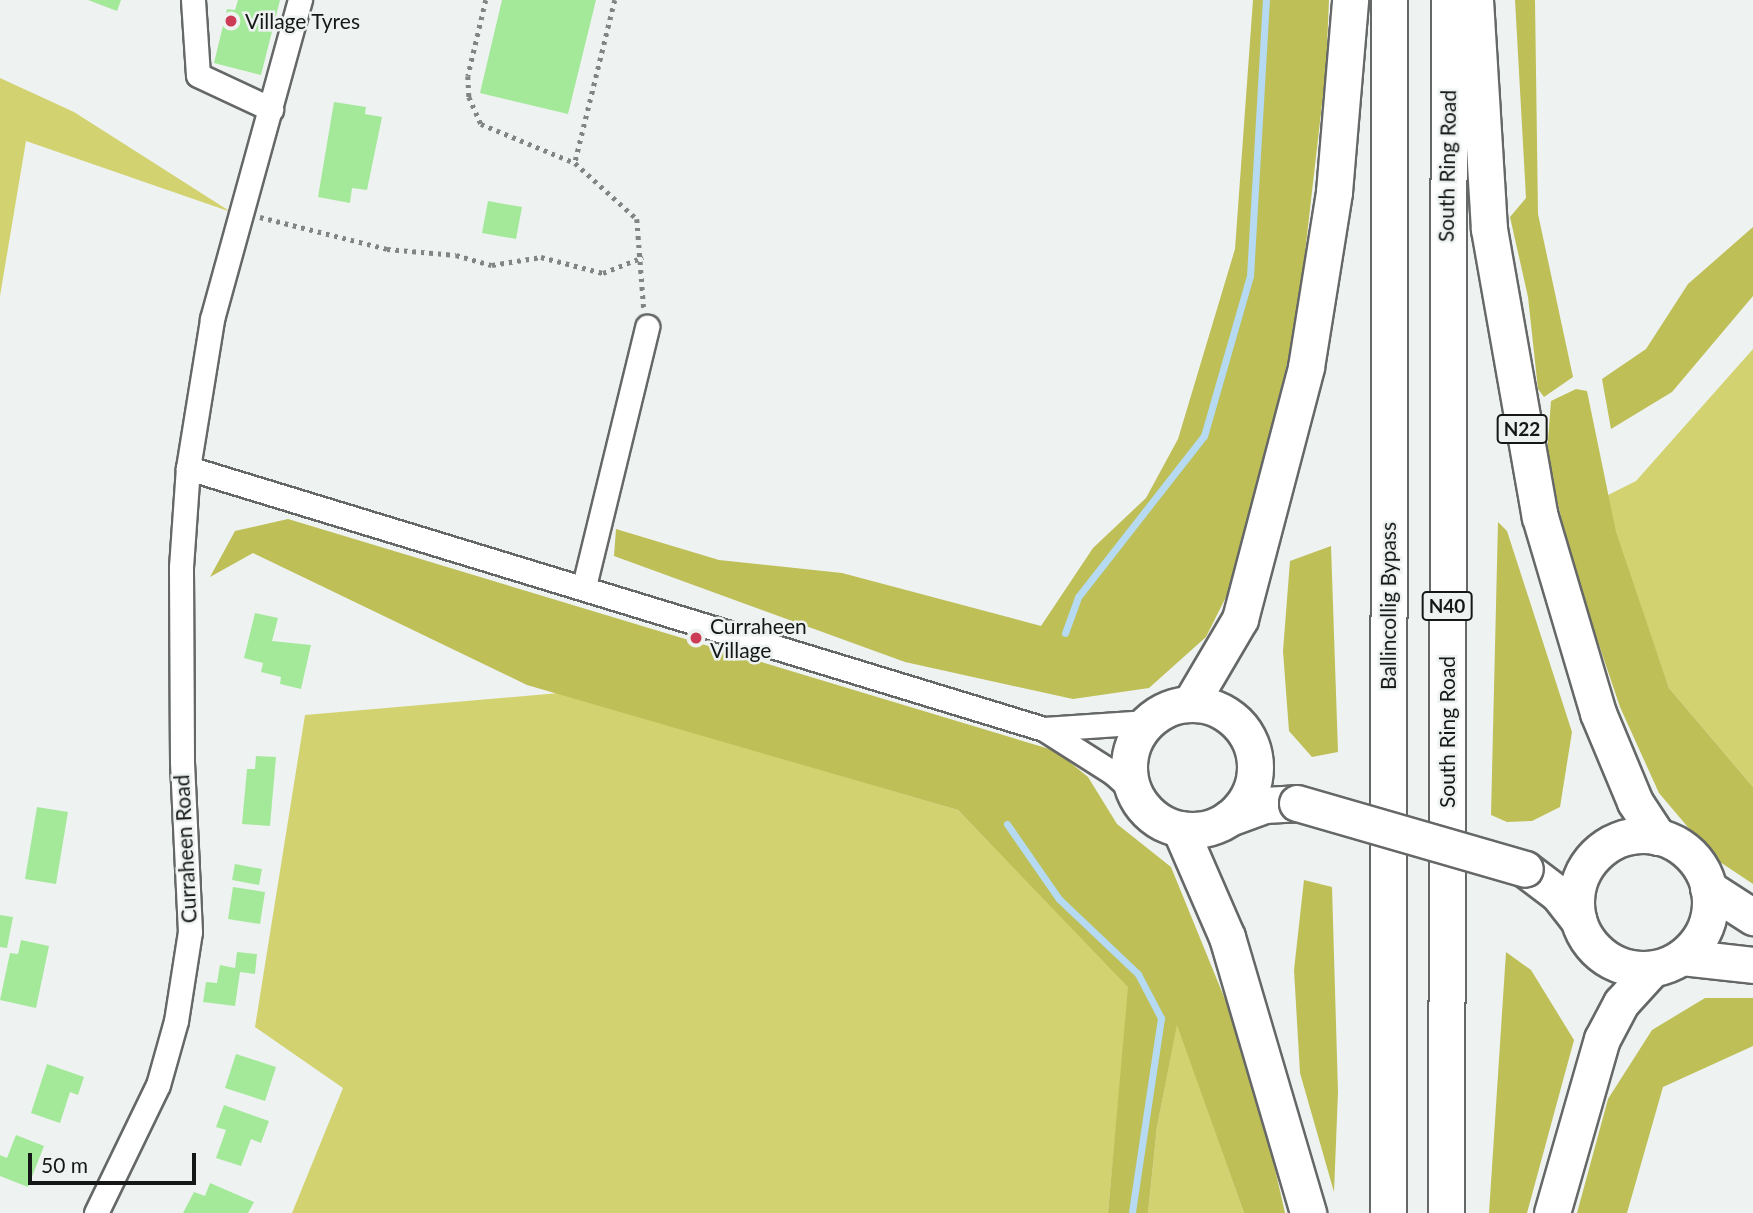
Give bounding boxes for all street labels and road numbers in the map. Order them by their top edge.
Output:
street label: South Ring Road [1433,90,1461,242]
road number: N22 [1496,414,1548,444]
street label: Ballincollig Bypass [1375,522,1401,690]
road number: N40 [1421,590,1473,622]
street label: South Ring Road [1434,656,1460,808]
street label: Curraheen Road [169,774,201,924]

